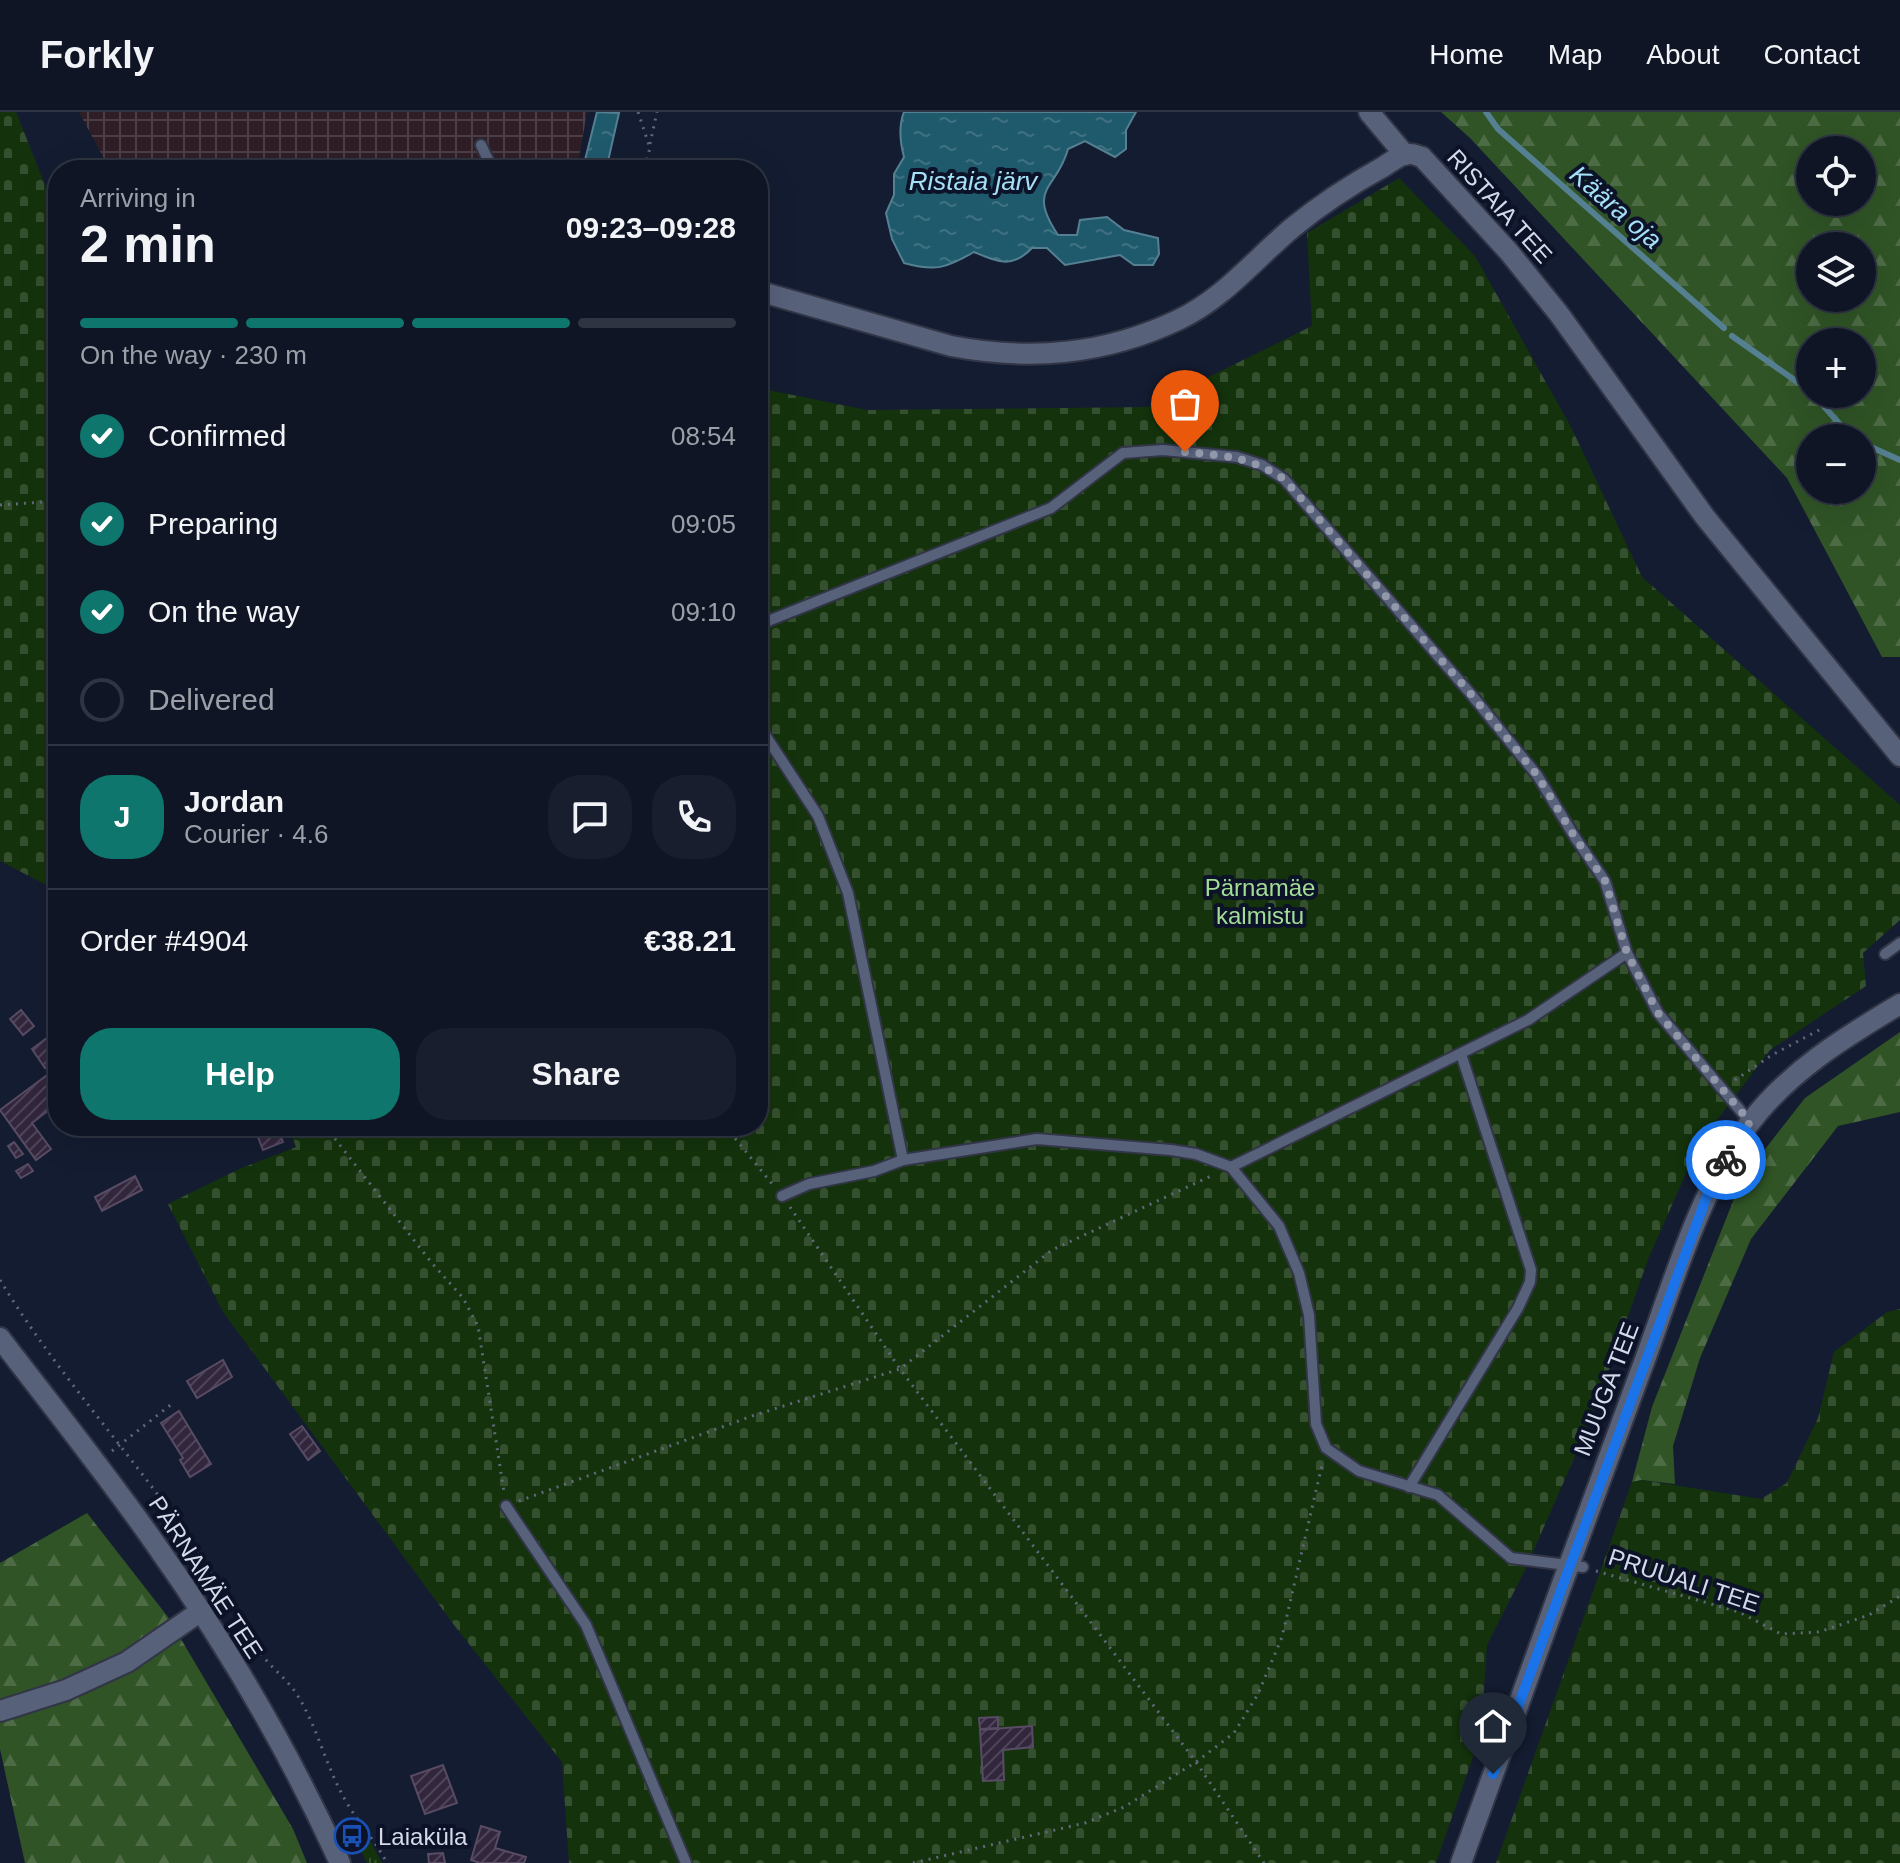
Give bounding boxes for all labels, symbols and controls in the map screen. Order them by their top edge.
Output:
text: Forkly [40,34,154,76]
text: Home [1429,39,1504,70]
text: Map [1548,39,1602,70]
text: About [1646,39,1720,70]
text: Contact [1764,39,1860,70]
map controls [1796,136,1876,504]
button: locate [1796,136,1876,216]
street label: RISTAIA TEE [1442,144,1558,268]
water label: Käära oja [1564,159,1668,255]
water label: Ristaia järv [909,166,1039,196]
text: Arriving in [80,183,196,213]
text: 09:23–09:28 [566,211,736,244]
text: 2 min [80,215,216,273]
button: layers [1796,232,1876,312]
button: + [1796,328,1876,408]
text: On the way · 230 m [80,340,307,370]
pin [1151,370,1219,452]
icon: bag [1163,382,1207,426]
icon: check [80,414,124,458]
text: Confirmed [148,419,286,452]
text: 08:54 [671,421,736,451]
button: − [1796,424,1876,504]
icon: check [80,502,124,546]
text: Preparing [148,507,278,540]
text: 09:05 [671,509,736,539]
icon: check [80,590,124,634]
text: On the way [148,595,300,628]
text: 09:10 [671,597,736,627]
text: Delivered [148,683,275,716]
button: chat [548,775,632,859]
button: phone [652,775,736,859]
text: Jordan [184,785,284,818]
text: J [114,800,130,833]
text: Courier · 4.6 [184,819,329,849]
park label: Pärnamäe kalmistu [1205,874,1315,929]
text: Order #4904 [80,924,248,957]
text: €38.21 [644,924,736,957]
button: Help [80,1028,400,1120]
button: Share [416,1028,736,1120]
courier [1686,1120,1766,1200]
icon: bike [1704,1138,1748,1182]
street label: MUUGA TEE [1568,1318,1644,1460]
street label: PÄRNAMÄE TEE [144,1491,268,1663]
street label: PRUUALI TEE [1605,1543,1763,1617]
pin [1459,1692,1527,1774]
icon: home [1471,1704,1515,1748]
bus stop icon: Laiaküla [333,1817,371,1855]
place label: Laiaküla [378,1823,468,1850]

